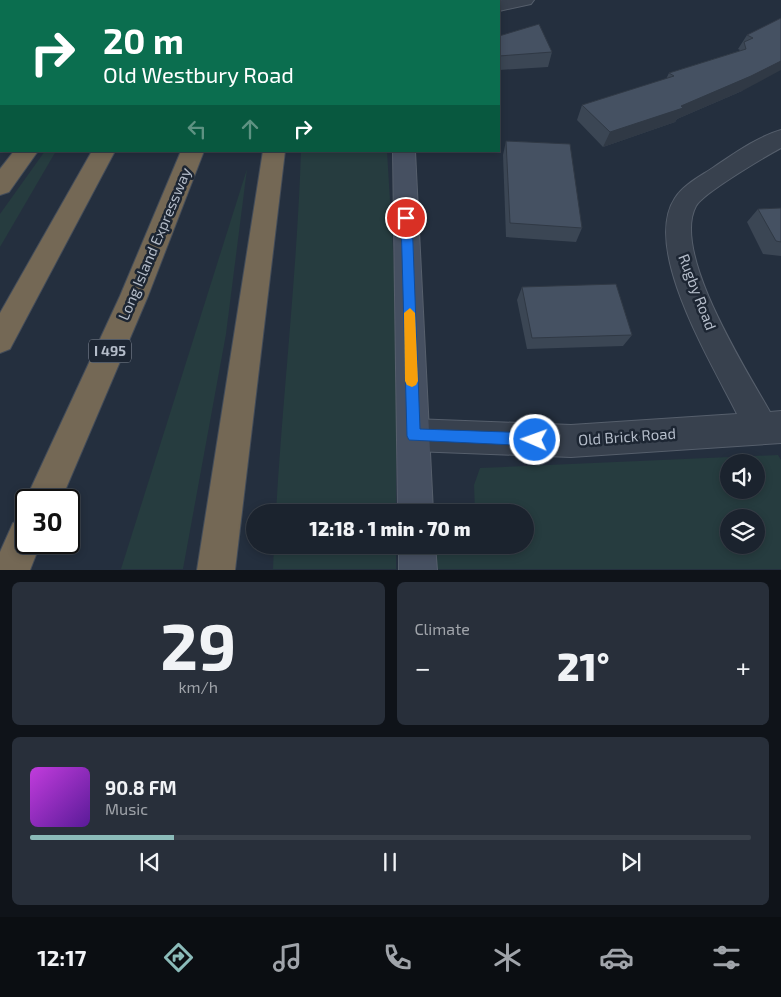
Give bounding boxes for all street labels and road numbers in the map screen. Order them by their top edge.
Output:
street label: Long Island Expressway [114,164,194,323]
street label: Rugby Road [675,251,721,332]
road number: I 495 [89,340,131,362]
street label: Old Brick Road [577,424,677,448]

